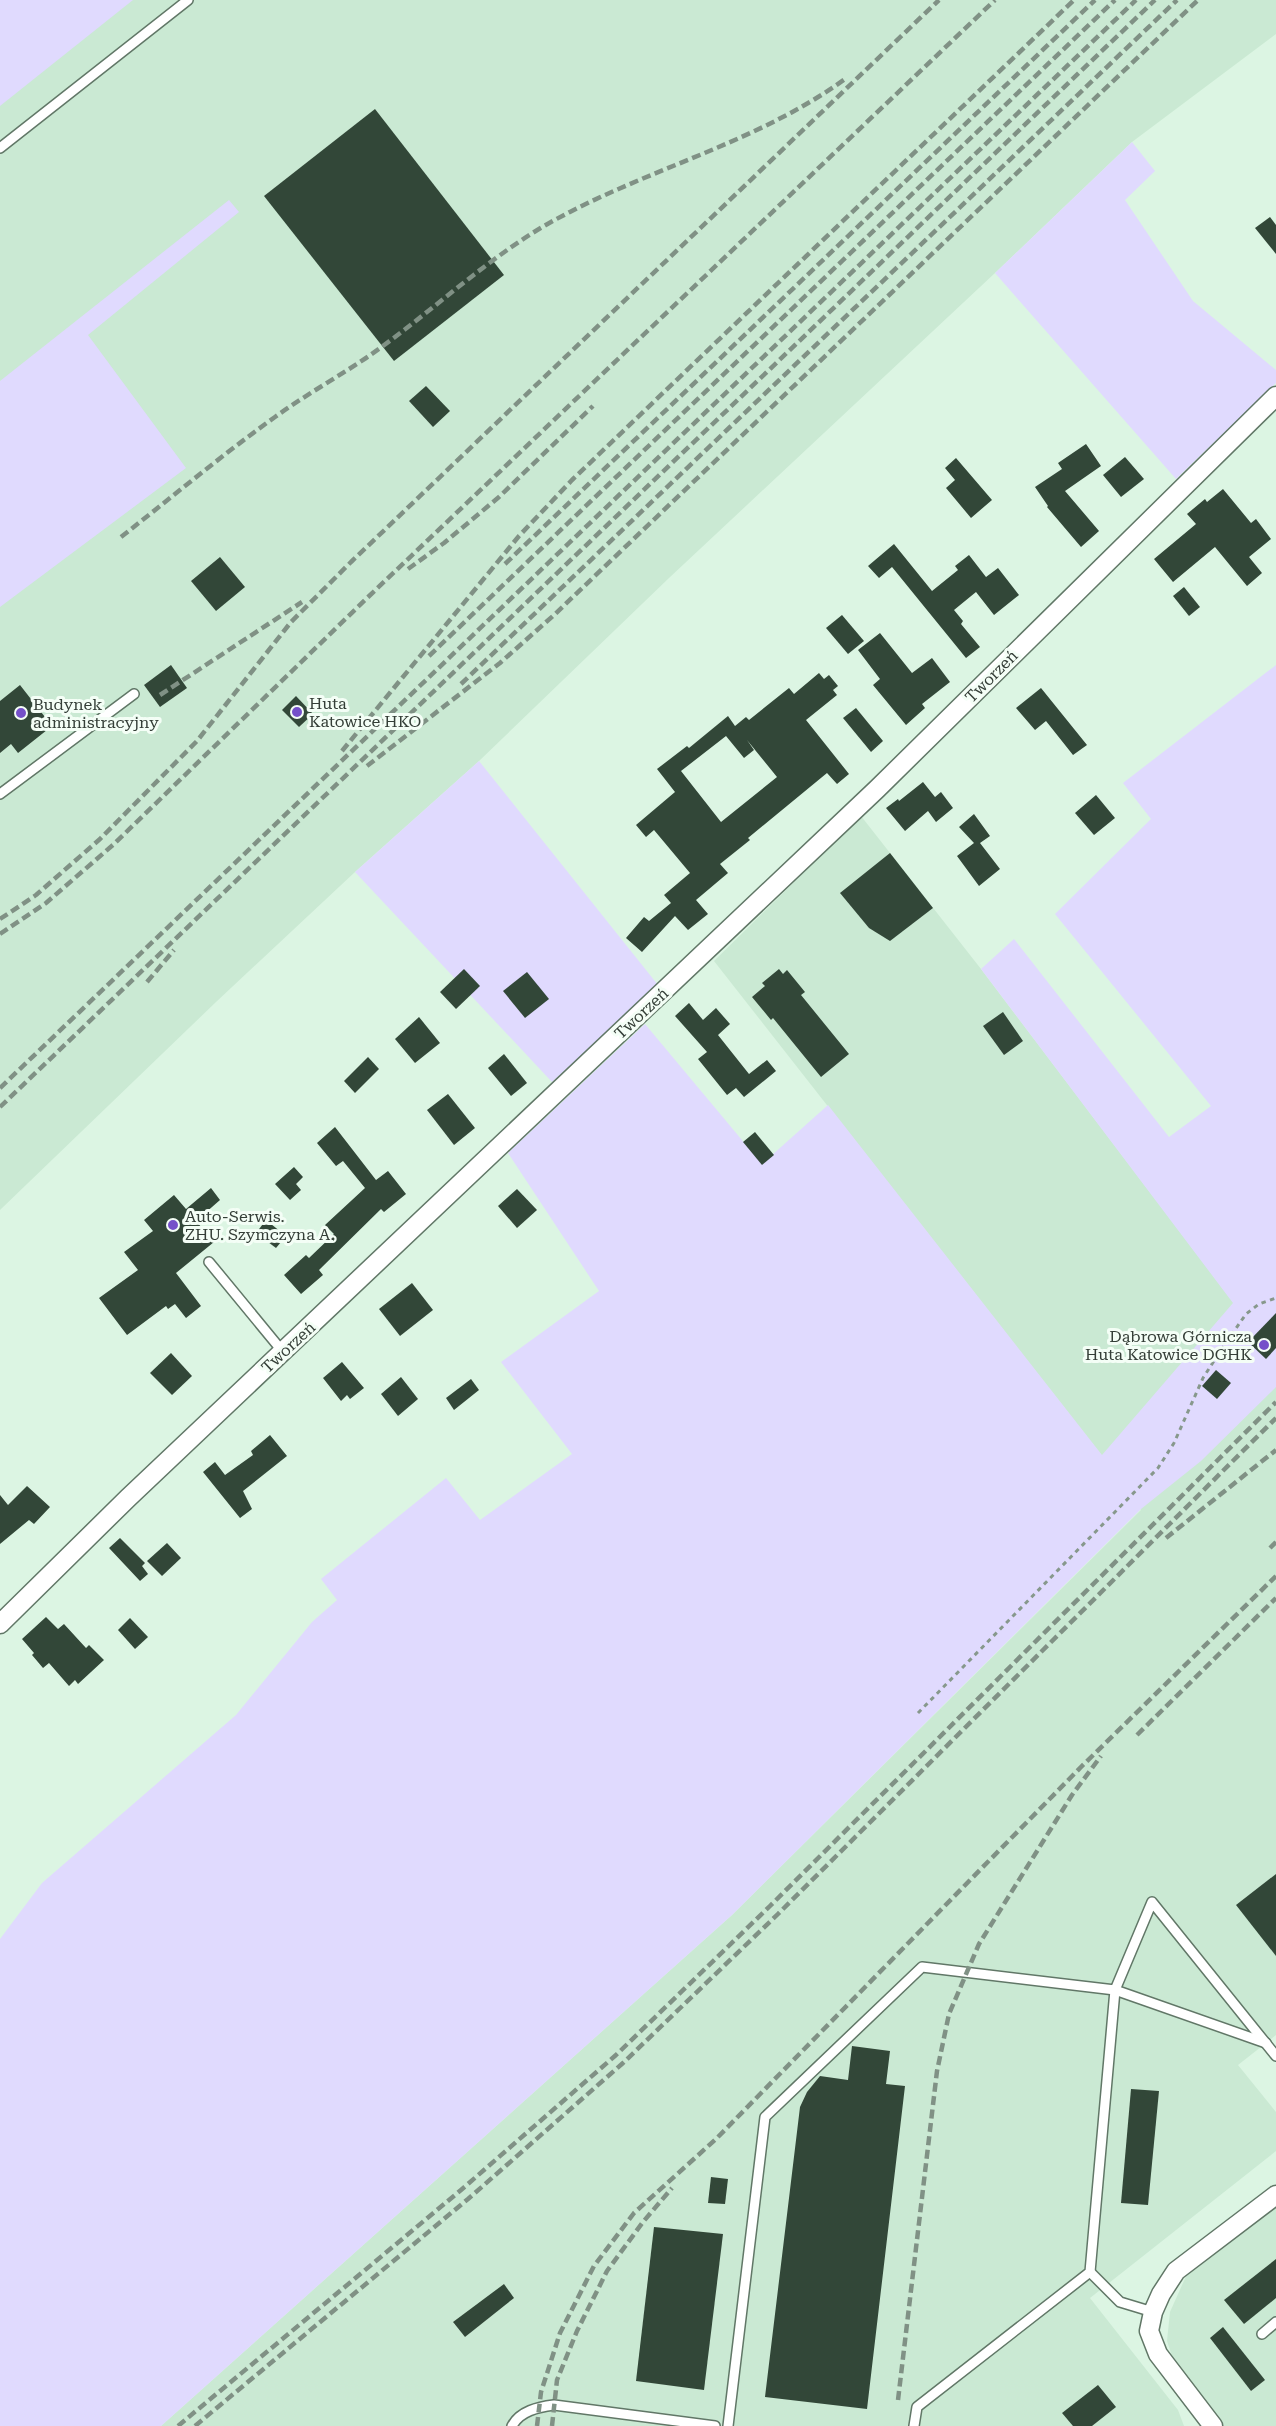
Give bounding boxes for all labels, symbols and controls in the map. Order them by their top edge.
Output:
street label: Tworzeń [961,646,1022,707]
place label: Huta Katowice HKO [309,694,421,731]
place label: Budynek administracyjny [33,695,159,732]
marker: Huta Katowice HKO [290,705,304,719]
marker: Budynek administracyjny [14,706,28,720]
street label: Tworzeń [610,984,672,1043]
place label: Auto-Serwis. ZHU. Szymczyna A. [185,1207,335,1244]
marker: Auto-Serwis. ZHU. Szymczyna A. [166,1218,180,1232]
street label: Tworzeń [257,1318,319,1377]
place label: Dąbrowa Górnicza Huta Katowice DGHK [1085,1327,1252,1364]
marker: Dąbrowa Górnicza Huta Katowice DGHK [1257,1338,1271,1352]

